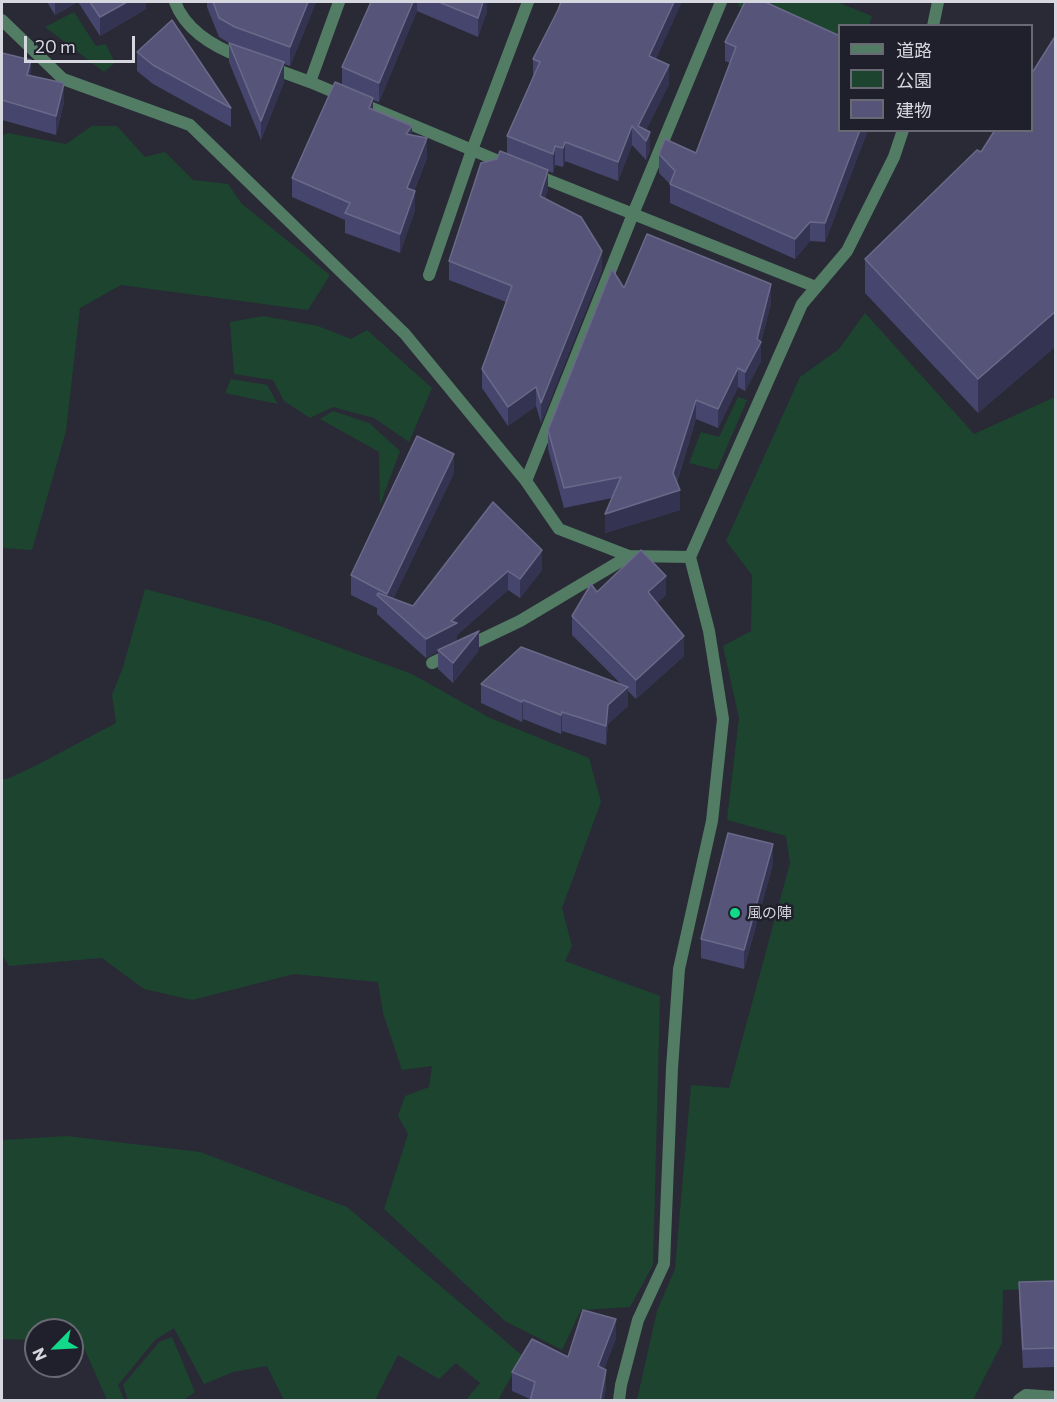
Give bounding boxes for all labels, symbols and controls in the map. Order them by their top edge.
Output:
scale bar [27,24,138,62]
legend [838,24,1033,132]
text: 20 m [35,35,76,57]
text: 道路 [896,39,932,61]
text: 公園 [896,69,932,91]
text: 建物 [896,99,932,121]
place label: 風の陣 [747,904,792,922]
marker: 風の陣 [728,906,742,920]
north arrow [24,1318,84,1378]
text: N [28,1345,50,1364]

